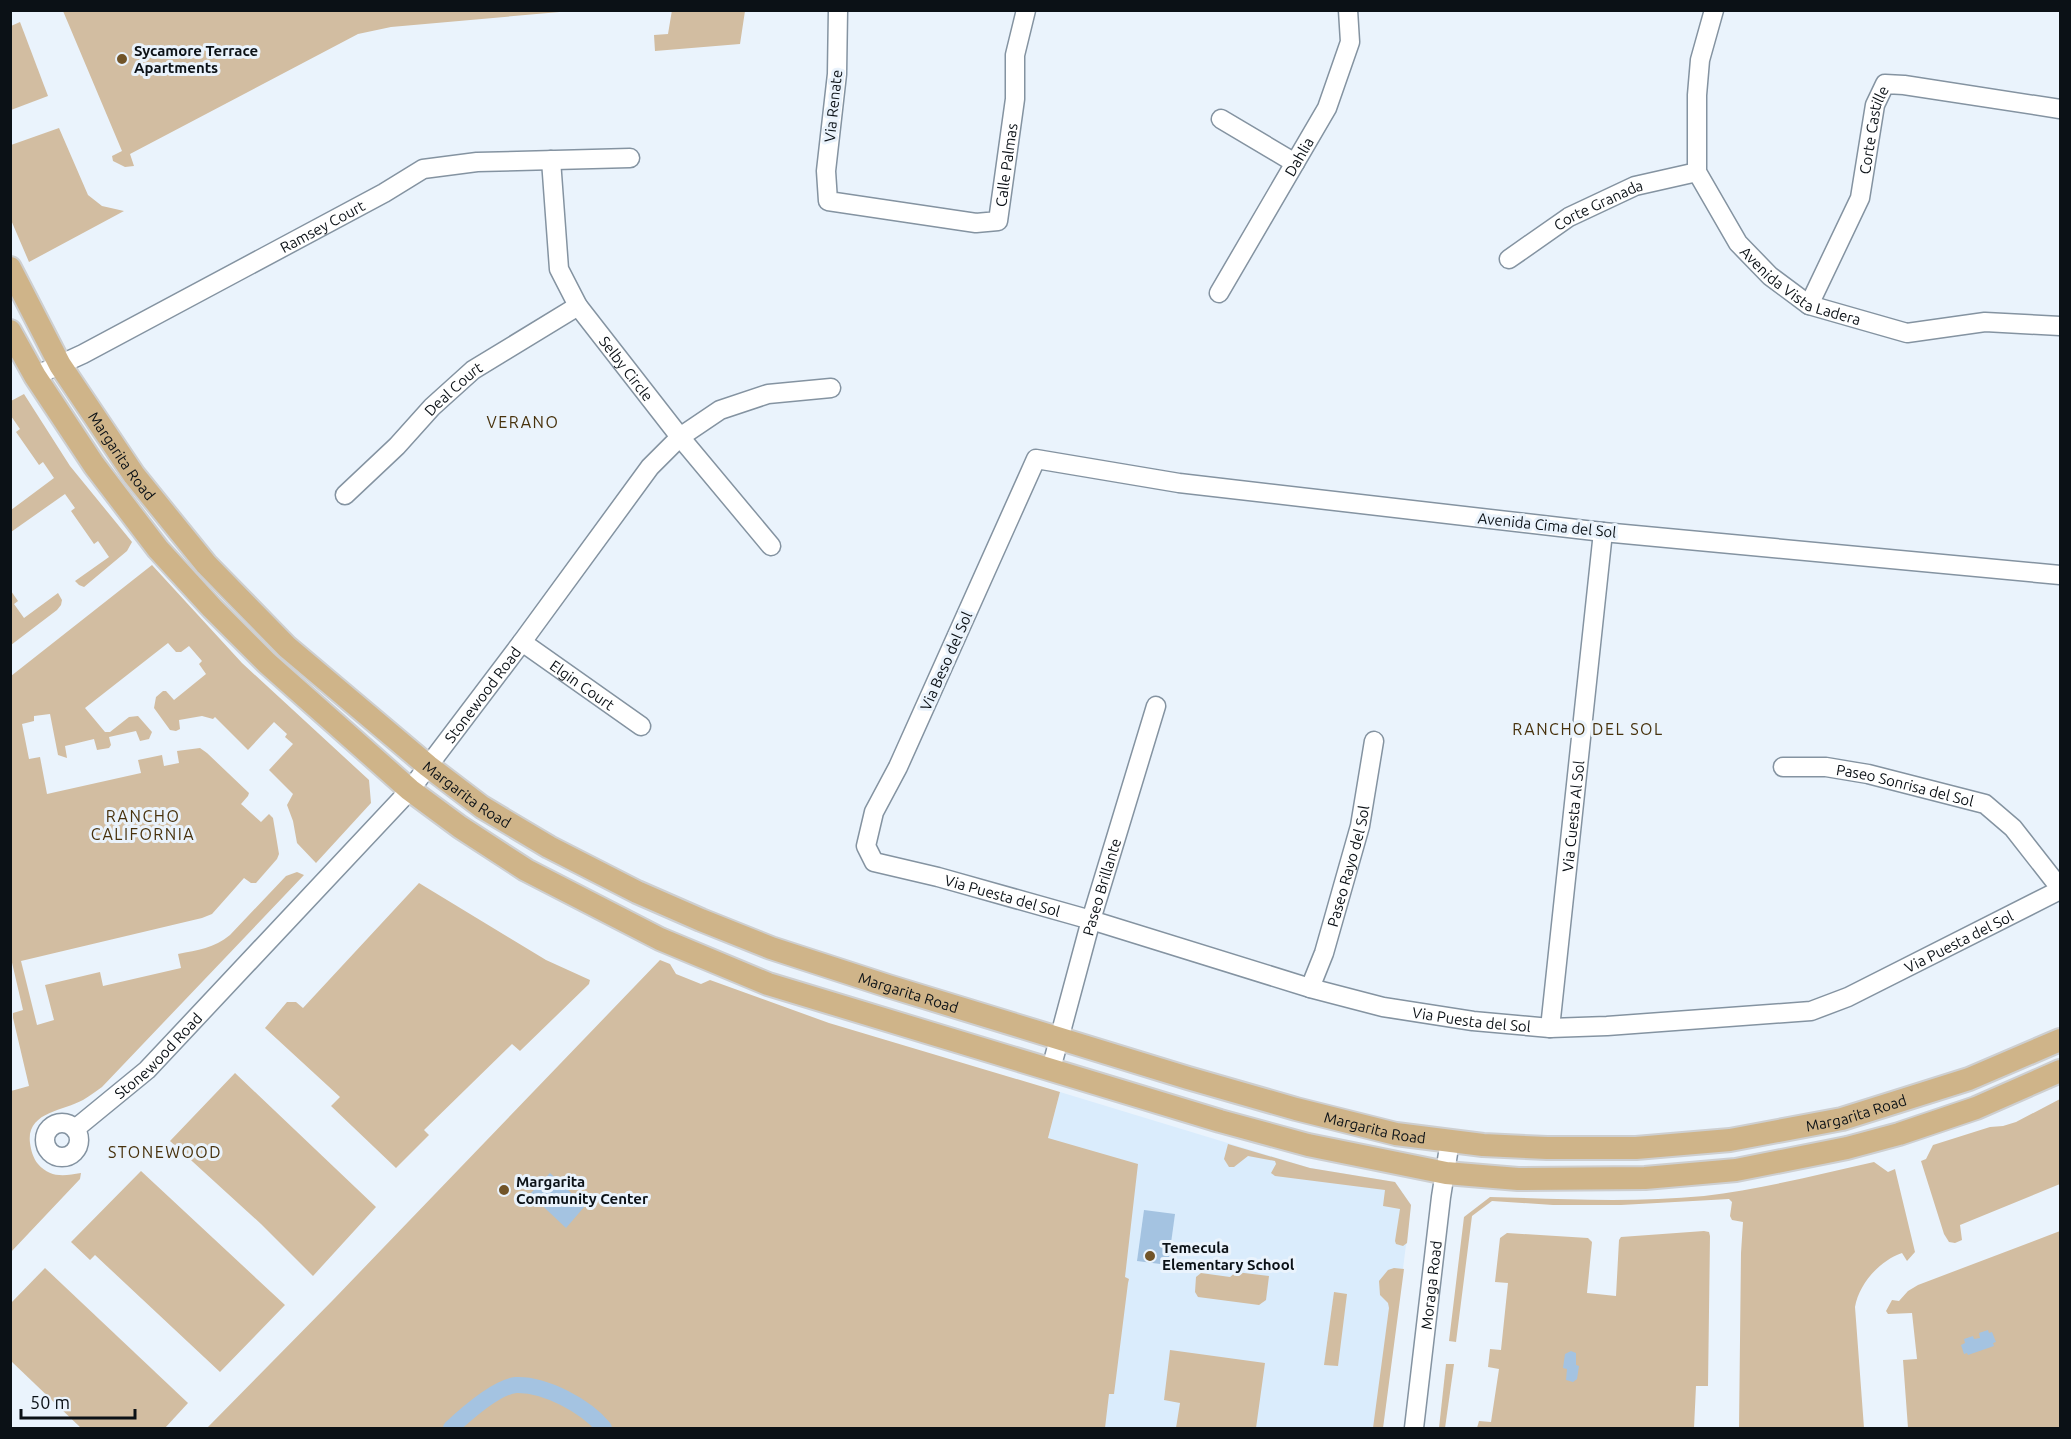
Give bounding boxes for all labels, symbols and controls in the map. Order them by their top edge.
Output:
place label: Sycamore Terrace Apartments [134,42,258,76]
marker: Sycamore Terrace Apartments [115,52,129,66]
street label: Via Renate [821,69,845,143]
street label: Corte Castille [1855,83,1891,175]
street label: Calle Palmas [992,122,1020,208]
street label: Dahlia [1281,134,1317,179]
street label: Corte Granada [1550,176,1644,234]
street label: Ramsey Court [277,196,368,256]
street label: Avenida Vista Ladera [1737,243,1863,328]
street label: Selby Circle [596,333,657,404]
street label: Deal Court [420,358,485,419]
street label: Margarita Road [85,408,159,503]
district label: VERANO [487,413,559,431]
street label: Avenida Cima del Sol [1477,509,1617,541]
street label: Via Beso del Sol [917,609,975,713]
street label: Stonewood Road [441,643,524,746]
street label: Elgin Court [547,656,618,713]
district label: RANCHO DEL SOL [1512,720,1664,738]
street label: Margarita Road [420,757,514,831]
street label: Via Cuesta Al Sol [1558,760,1587,873]
street label: Paseo Sonrisa del Sol [1835,760,1976,809]
street label: Paseo Rayo del Sol [1323,804,1372,929]
district label: RANCHO CALIFORNIA [91,807,195,843]
street label: Paseo Brillante [1079,836,1124,937]
street label: Via Puesta del Sol [943,871,1062,919]
street label: Via Puesta del Sol [1902,907,2016,976]
street label: Margarita Road [856,968,961,1016]
street label: Via Puesta del Sol [1411,1003,1532,1035]
street label: Stonewood Road [111,1009,205,1102]
street label: Margarita Road [1804,1091,1908,1134]
street label: Margarita Road [1322,1108,1427,1146]
district label: STONEWOOD [108,1143,222,1161]
place label: Margarita Community Center [516,1173,649,1207]
marker: Margarita Community Center [497,1183,511,1197]
place label: Temecula Elementary School [1162,1239,1295,1273]
street label: Moraga Road [1417,1239,1444,1330]
marker: Temecula Elementary School [1143,1249,1157,1263]
scale bar [21,1382,135,1420]
text: 50 m [30,1392,70,1412]

